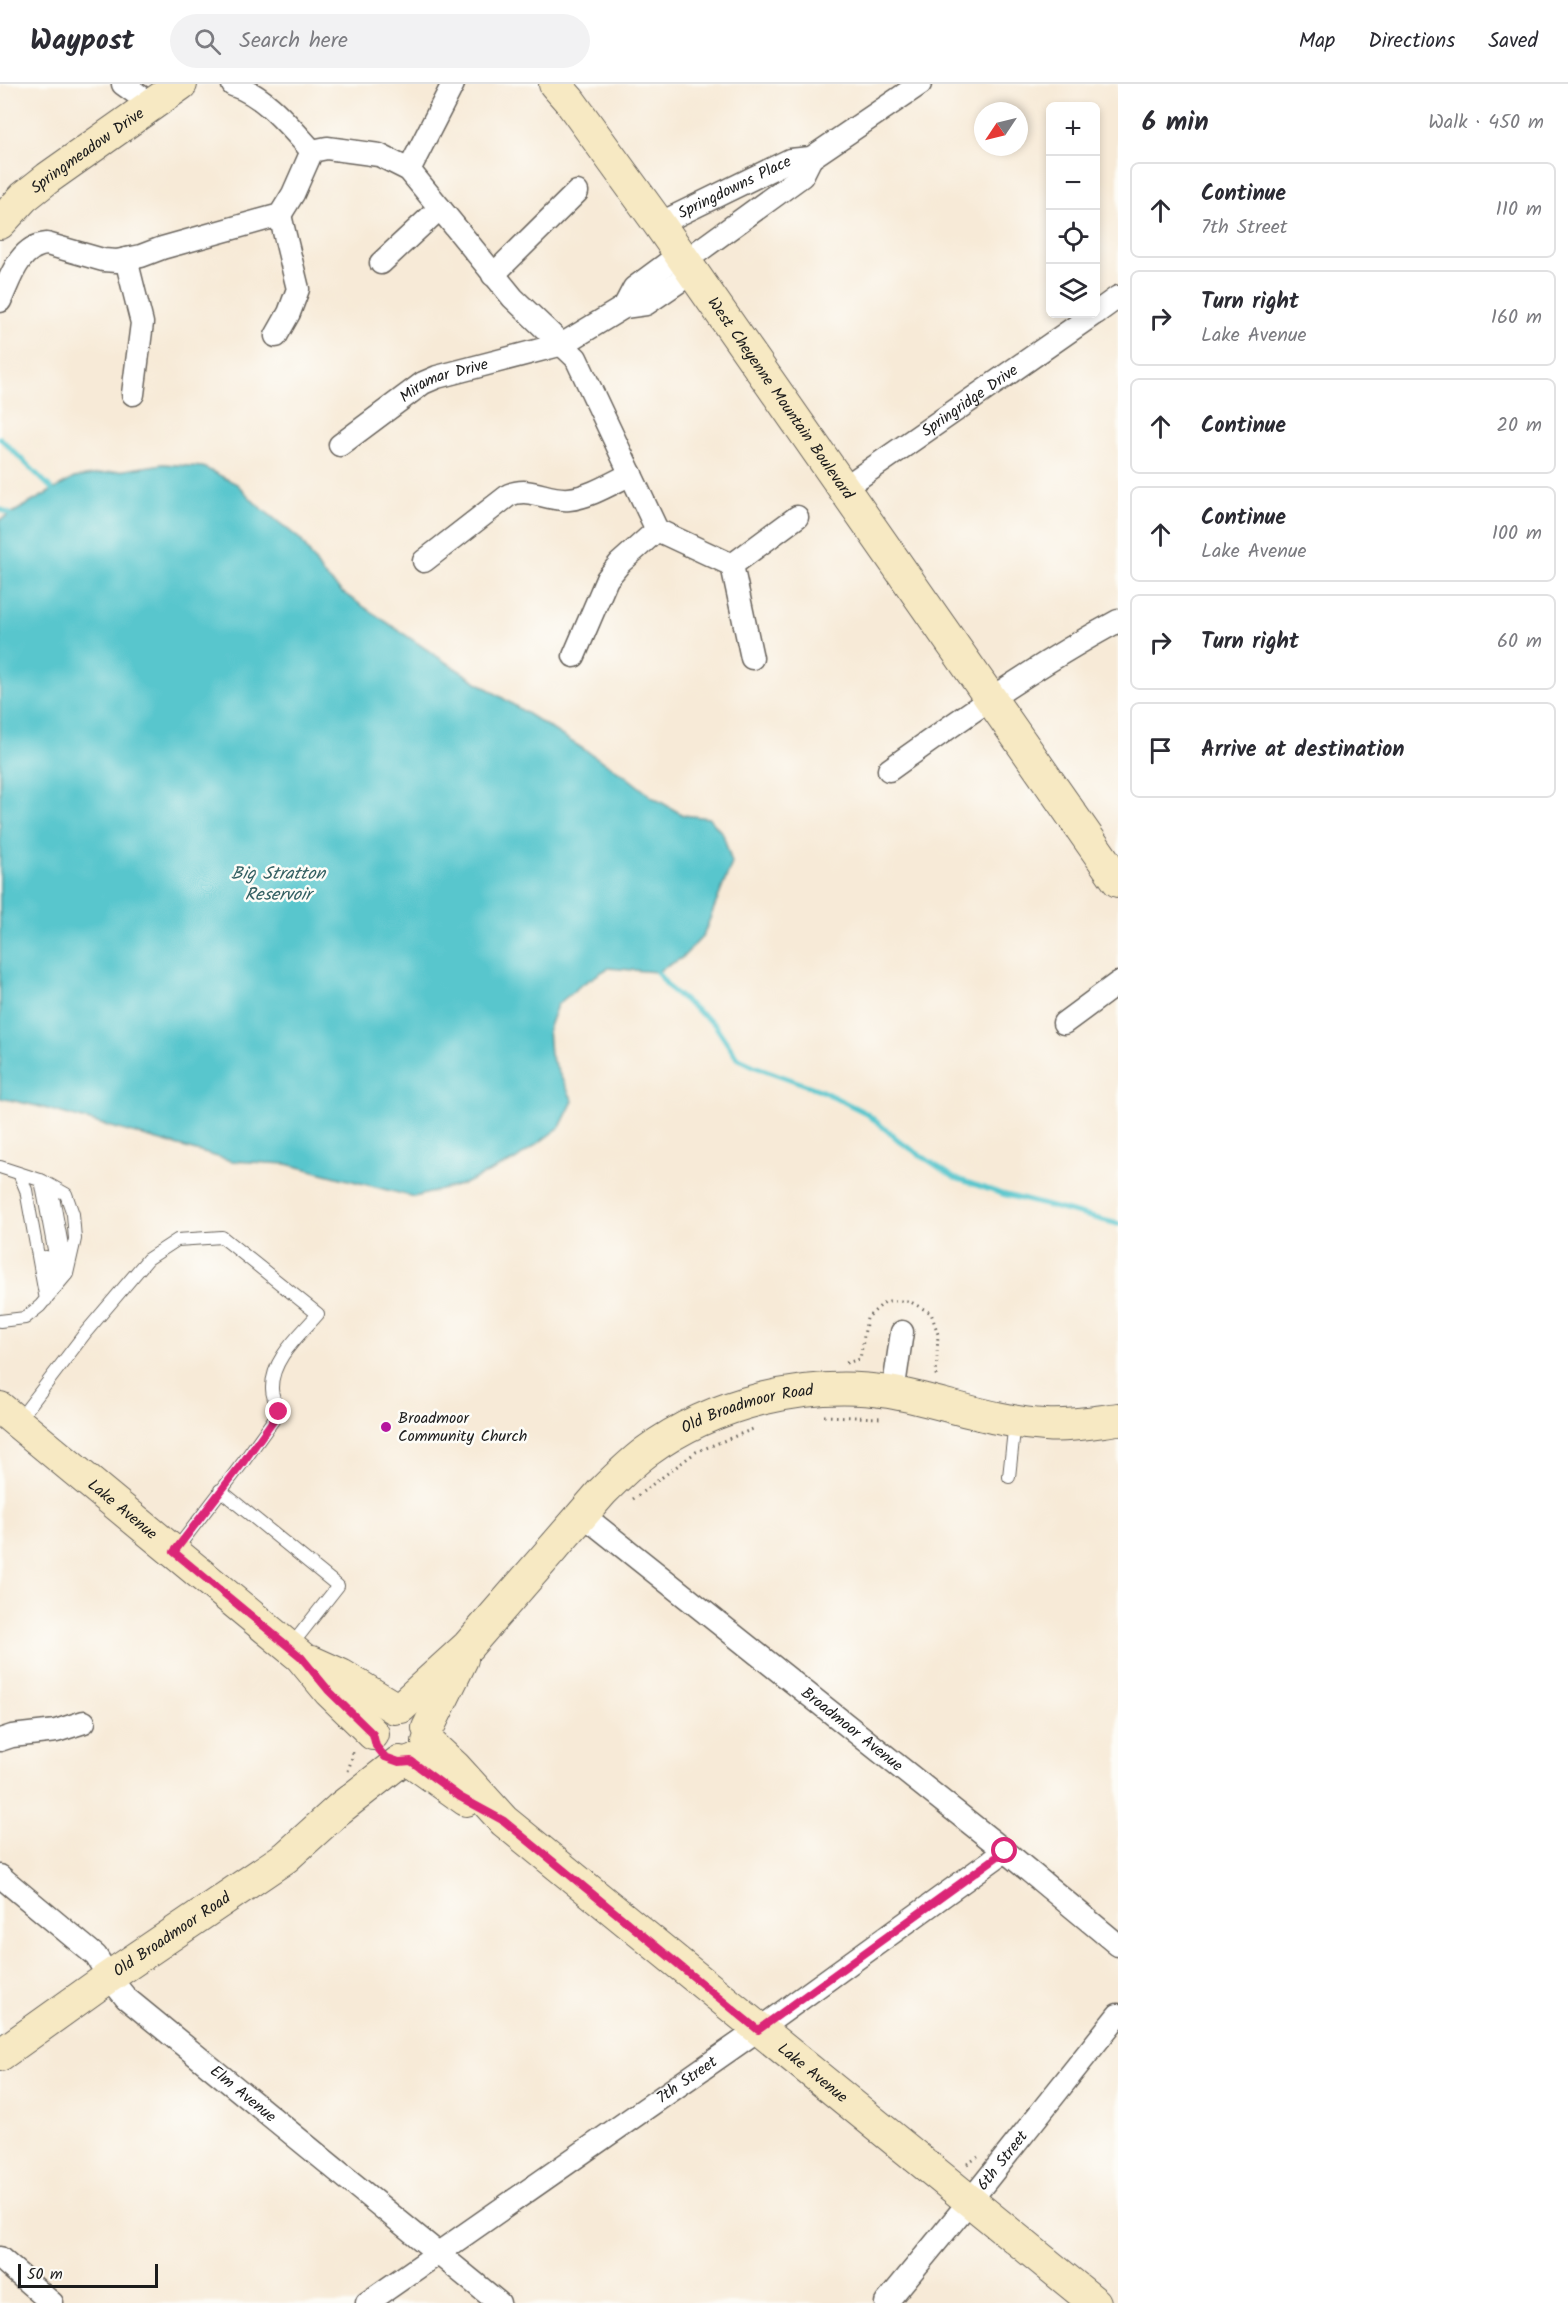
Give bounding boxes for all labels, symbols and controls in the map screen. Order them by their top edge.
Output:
search box [170,14,590,68]
text: Waypost [30,19,134,64]
text: Search here [239,24,348,59]
icon: search [191,25,224,58]
text: Map [1299,25,1335,58]
text: Directions [1368,25,1455,58]
text: Saved [1488,25,1538,58]
street label: Springmeadow Drive [25,101,149,200]
north arrow [974,102,1028,156]
map controls [1046,102,1100,318]
button: + [1046,102,1100,156]
text: 6 min [1142,102,1209,144]
text: Walk · 450 m [1428,107,1544,139]
street label: Springdowns Place [673,149,796,226]
button: − [1046,156,1100,210]
text: Continue [1201,177,1286,212]
icon: ahead [1144,194,1177,227]
text: 110 m [1496,194,1542,226]
button: locate [1046,210,1100,264]
text: 7th Street [1201,212,1287,244]
button: layers [1046,264,1100,318]
text: Turn right [1201,285,1299,320]
street label: West Cheyenne Mountain Boulevard [701,292,861,506]
icon: right [1144,302,1177,335]
text: 160 m [1491,302,1542,334]
text: Lake Avenue [1201,320,1307,352]
street label: Miramar Drive [394,352,491,409]
street label: Springridge Drive [916,358,1023,443]
text: Continue [1201,409,1286,444]
icon: ahead [1144,410,1177,443]
text: 20 m [1496,410,1542,442]
text: Continue [1201,501,1286,536]
icon: ahead [1144,518,1177,551]
text: 100 m [1492,518,1542,550]
text: Lake Avenue [1201,536,1307,568]
text: Turn right [1201,625,1299,660]
icon: right [1144,626,1177,659]
text: 60 m [1497,626,1542,658]
text: Arrive at destination [1201,733,1404,768]
icon: arrive [1144,734,1177,767]
water label: Big Stratton Reservoir [231,860,326,910]
street label: Old Broadmoor Road [677,1377,816,1440]
route end [265,1398,291,1424]
place label: Broadmoor Community Church [398,1406,527,1449]
marker: Broadmoor Community Church [379,1420,393,1434]
street label: Lake Avenue [82,1473,163,1546]
street label: Broadmoor Avenue [796,1681,909,1778]
route start [991,1837,1017,1863]
street label: Old Broadmoor Road [108,1885,237,1983]
street label: Lake Avenue [772,2036,853,2109]
street label: 7th Street [651,2049,723,2110]
street label: Elm Avenue [204,2059,282,2129]
street label: 6th Street [970,2124,1035,2196]
scale bar [18,2261,158,2288]
text: 50 m [27,2262,63,2287]

